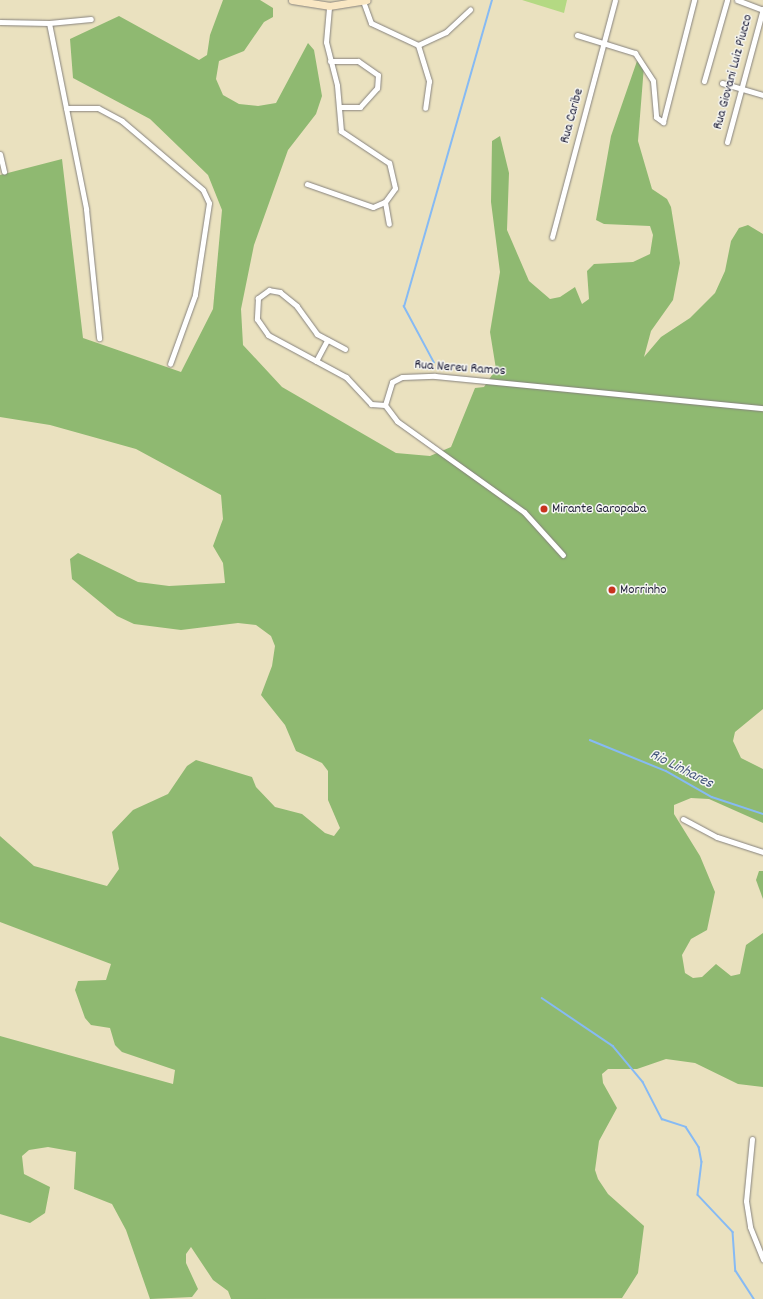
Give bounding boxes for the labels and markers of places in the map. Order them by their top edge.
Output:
place label: Mirante Garopaba [552,501,646,517]
marker: Mirante Garopaba [539,504,549,514]
place label: Morrinho [620,582,666,598]
marker: Morrinho [607,585,617,595]

